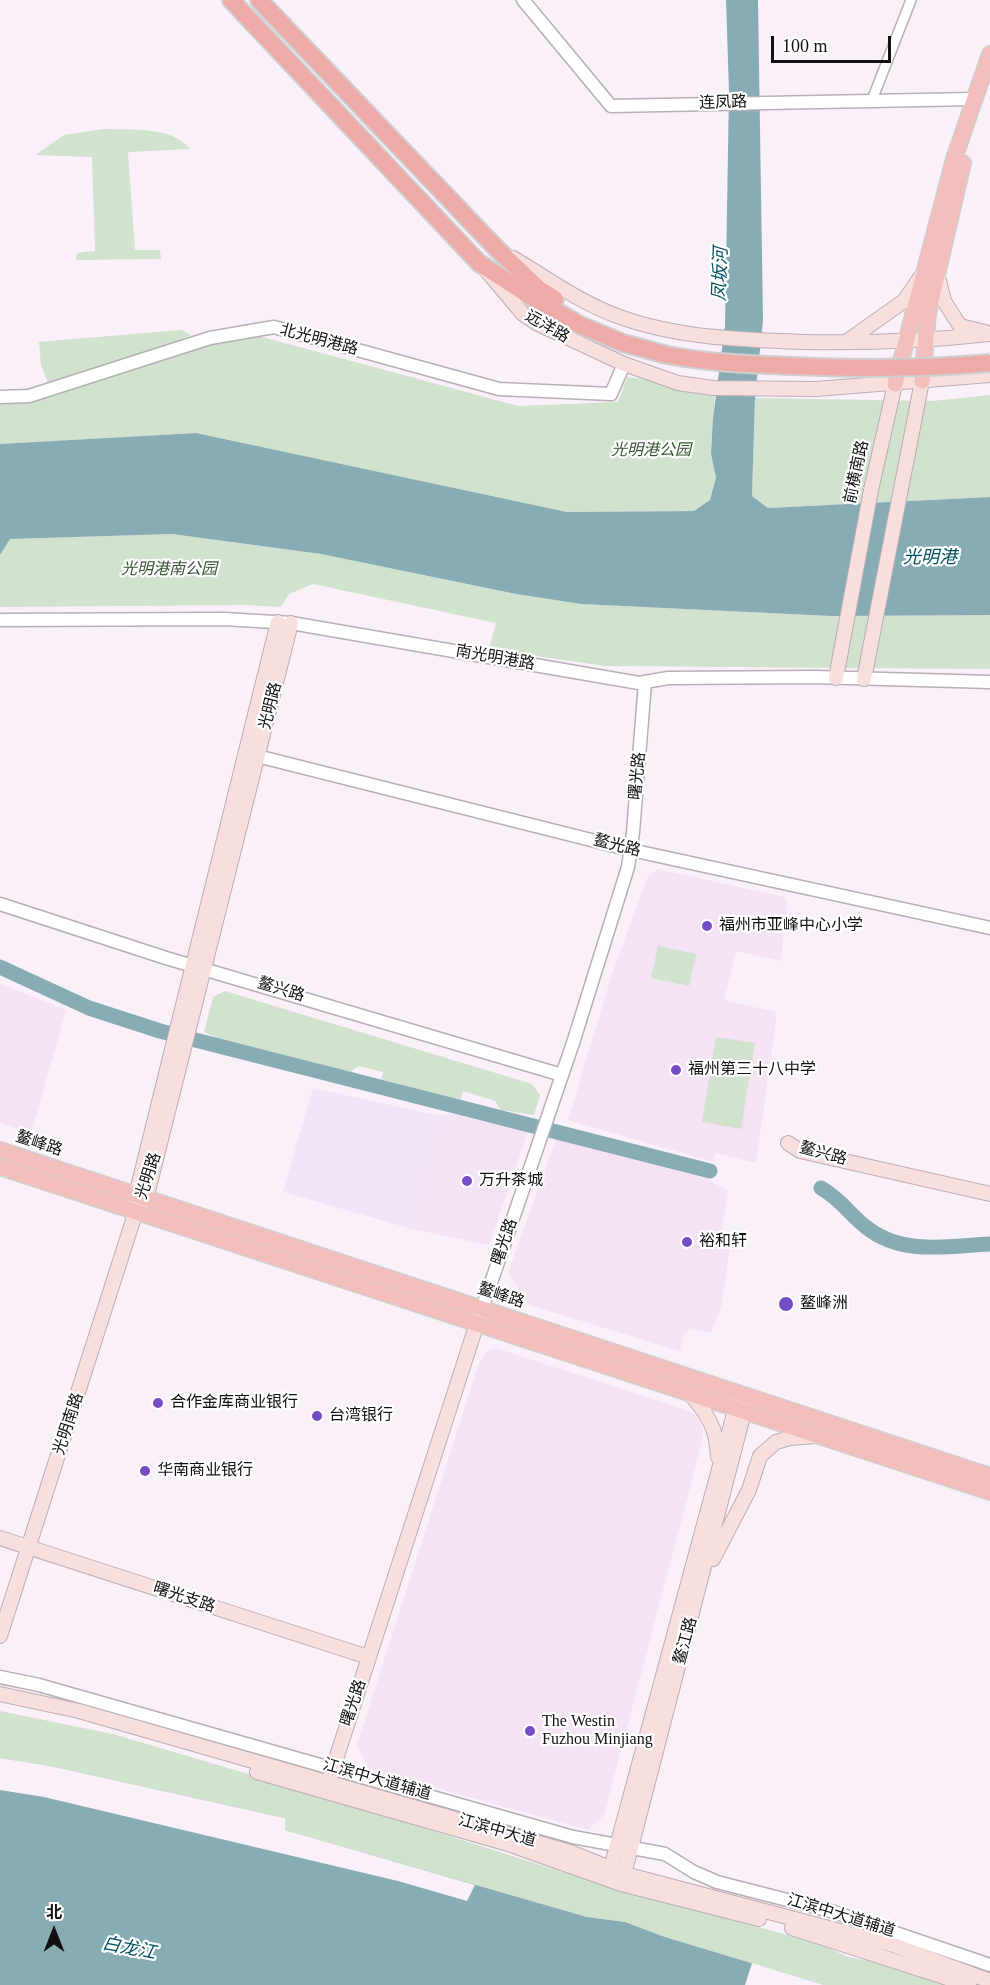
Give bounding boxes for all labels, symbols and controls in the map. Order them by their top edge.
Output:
scale bar [774,24,894,62]
text: 100 m [782,36,828,56]
street label: 连凤路 [699,93,747,113]
water label: 凤坂河 [709,247,733,301]
street label: 远洋路 [521,307,573,347]
street label: 北光明港路 [278,320,360,360]
street label: 前横南路 [841,439,873,505]
park label: 光明港公园 [611,441,691,461]
water label: 光明港 [903,547,957,569]
park label: 光明港南公园 [121,560,217,580]
street label: 南光明港路 [454,642,536,674]
street label: 光明路 [256,680,286,732]
street label: 曙光路 [626,751,650,801]
street label: 鳌光路 [591,831,643,861]
place label: 福州市亚峰中心小学 [719,916,863,936]
marker: 福州市亚峰中心小学 [700,919,714,933]
street label: 鳌兴路 [255,974,307,1006]
place label: 福州第三十八中学 [688,1060,816,1080]
marker: 福州第三十八中学 [669,1063,683,1077]
street label: 鳌峰路 [13,1127,65,1161]
street label: 鳌兴路 [797,1139,849,1169]
street label: 光明路 [132,1150,166,1202]
place label: 万升茶城 [479,1171,543,1191]
marker: 万升茶城 [460,1174,474,1188]
street label: 曙光路 [488,1216,522,1268]
place label: 裕和轩 [699,1232,747,1252]
marker: 裕和轩 [680,1235,694,1249]
street label: 鳌峰路 [475,1279,527,1313]
place label: 鳌峰洲 [800,1294,848,1314]
marker: 鳌峰洲 [777,1295,795,1313]
street label: 光明南路 [50,1391,88,1457]
place label: 合作金库商业银行 [170,1393,298,1413]
marker: 合作金库商业银行 [151,1396,165,1410]
place label: 台湾银行 [329,1406,393,1426]
marker: 台湾银行 [310,1409,324,1423]
place label: 华南商业银行 [157,1461,253,1481]
marker: 华南商业银行 [138,1464,152,1478]
street label: 曙光支路 [151,1579,217,1617]
street label: 鳌江路 [671,1615,701,1667]
street label: 曙光路 [337,1677,371,1729]
place label: The Westin Fuzhou Minjiang [542,1712,653,1750]
marker: The Westin Fuzhou Minjiang [523,1724,537,1738]
street label: 江滨中大道辅道 [321,1755,433,1805]
street label: 江滨中大道 [456,1811,538,1851]
street label: 江滨中大道辅道 [785,1890,897,1942]
north arrow [24,1901,84,1961]
text: 北 [46,1904,62,1921]
water label: 白龙江 [100,1933,158,1965]

